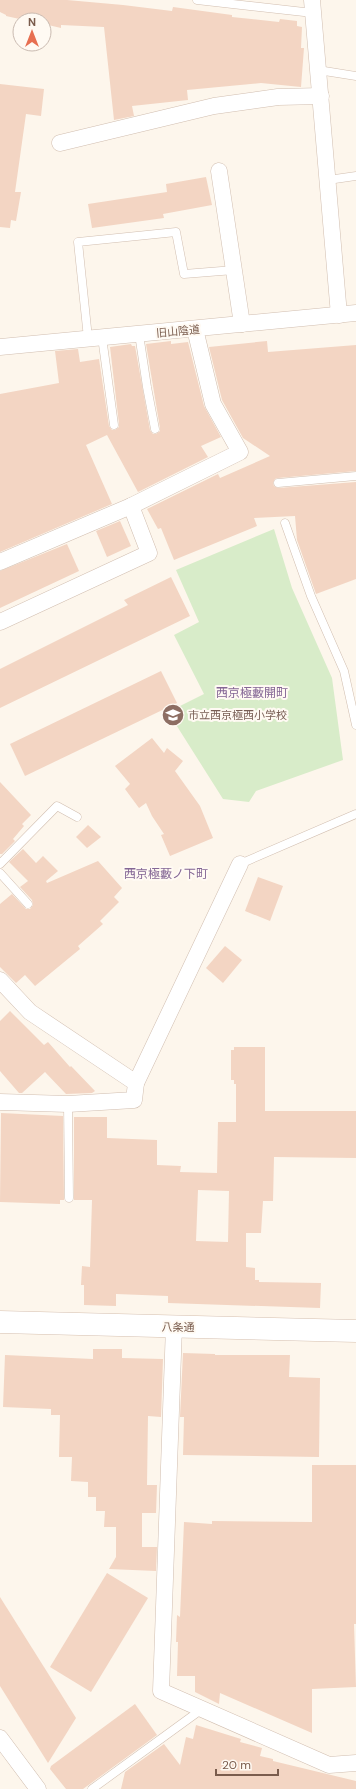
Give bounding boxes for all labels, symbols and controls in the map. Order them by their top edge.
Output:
north arrow [12,12,52,52]
text: N [28,15,36,29]
street label: 旧山陰道 [155,322,201,340]
district label: 西京極藪開町 [216,685,288,701]
school or university icon: 市立西京極西小学校 [160,702,186,728]
place label: 市立西京極西小学校 [188,708,287,722]
district label: 西京極藪ノ下町 [124,866,208,882]
street label: 八条通 [161,1320,195,1334]
scale bar [216,1751,278,1777]
text: 20 m [222,1757,251,1773]

